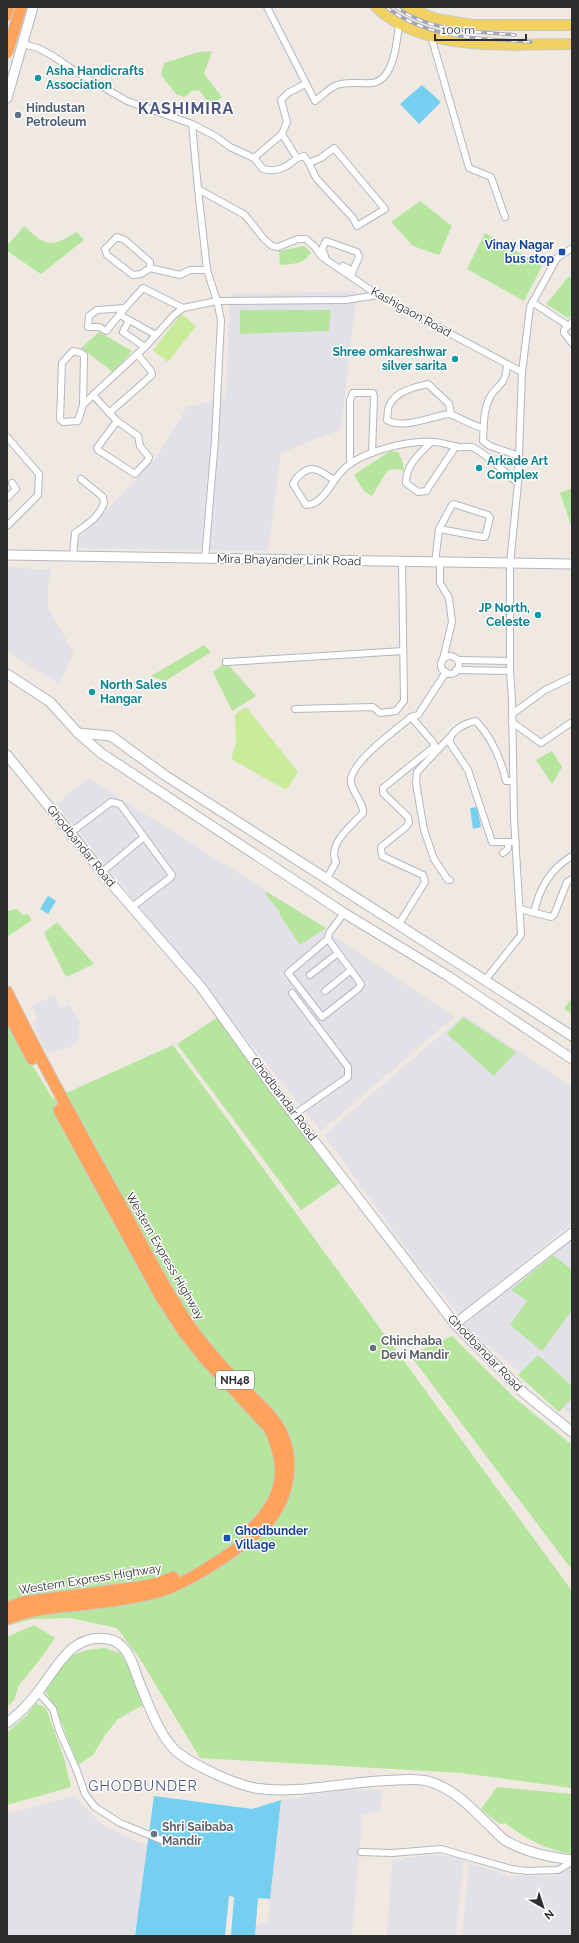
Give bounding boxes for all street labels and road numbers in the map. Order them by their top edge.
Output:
street label: Kashigaon Road [368,284,454,340]
street label: Mira Bhayander Link Road [217,552,361,568]
street label: Ghodbandar Road [44,802,118,890]
street label: Ghodbandar Road [248,1054,320,1144]
street label: Western Express Highway [123,1190,207,1322]
street label: Ghodbandar Road [445,1312,525,1394]
road number: NH48 [216,1371,254,1389]
street label: Western Express Highway [18,1561,163,1597]

